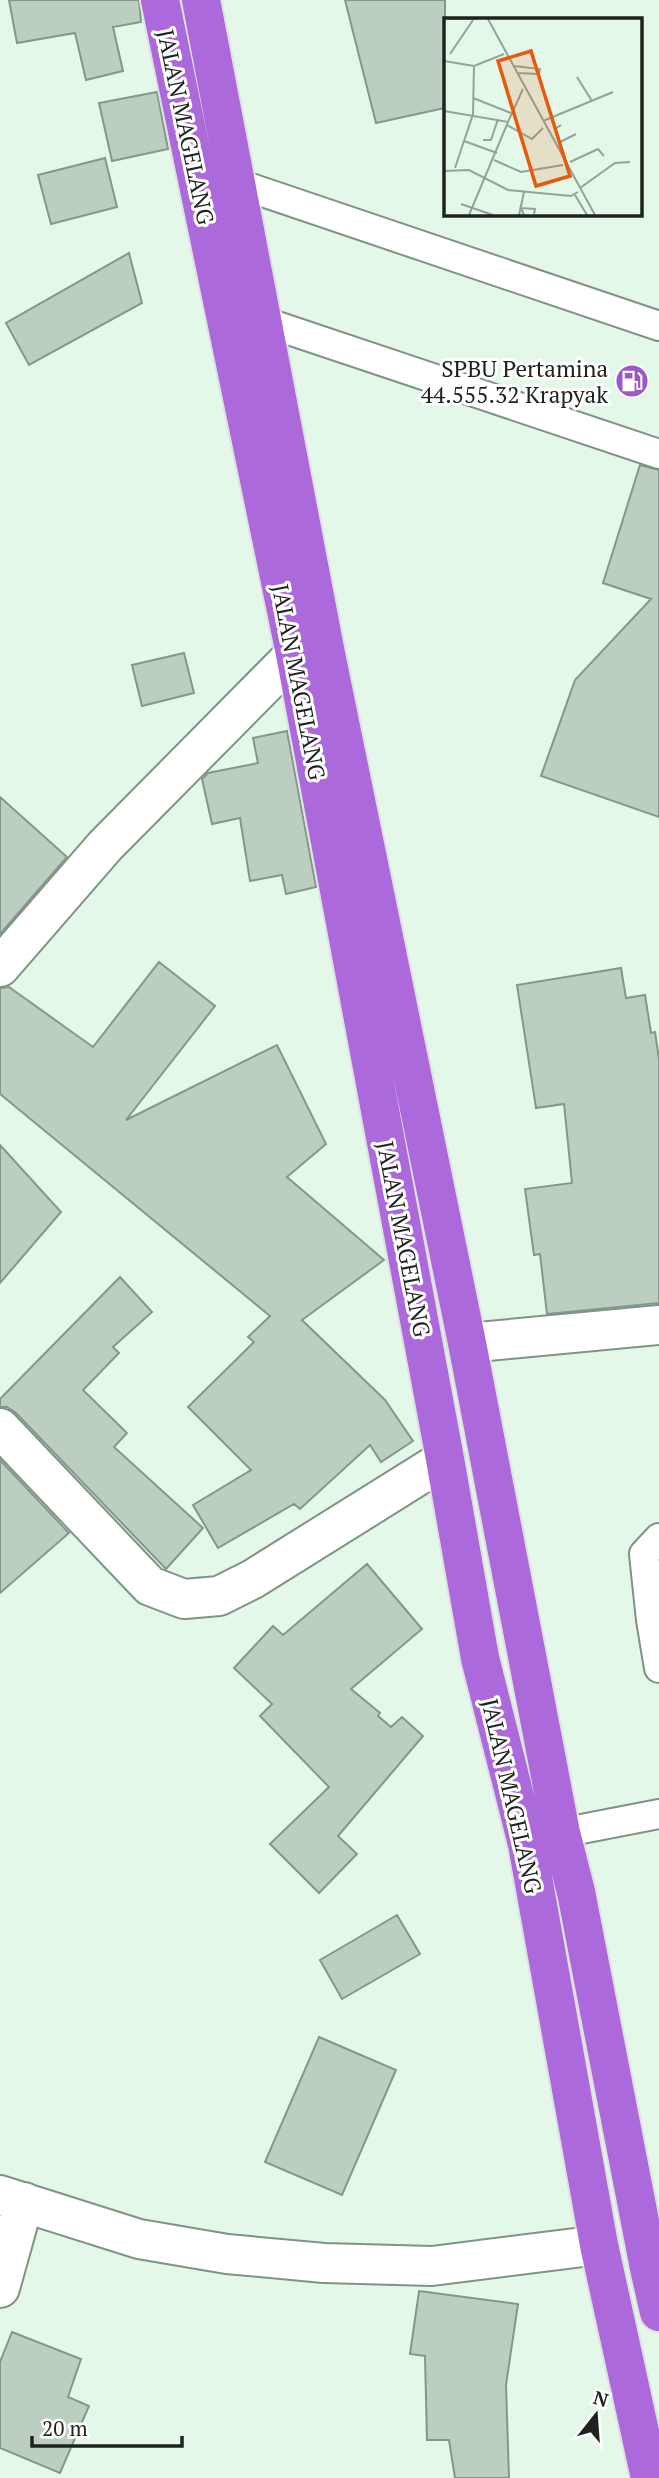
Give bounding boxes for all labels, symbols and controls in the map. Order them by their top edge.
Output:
inset map [444,18,642,215]
street label: JALAN MAGELANG [150,26,222,228]
place label: SPBU Pertamina 44.555.32 Krapyak [421,353,608,410]
fuel station icon: SPBU Pertamina 44.555.32 Krapyak [613,362,651,400]
street label: JALAN MAGELANG [265,581,333,783]
street label: JALAN MAGELANG [370,1138,438,1340]
street label: JALAN MAGELANG [475,1696,550,1897]
north arrow [561,2380,631,2450]
text: N [591,2384,612,2412]
scale bar [32,2404,182,2448]
text: 20 m [42,2414,88,2442]

